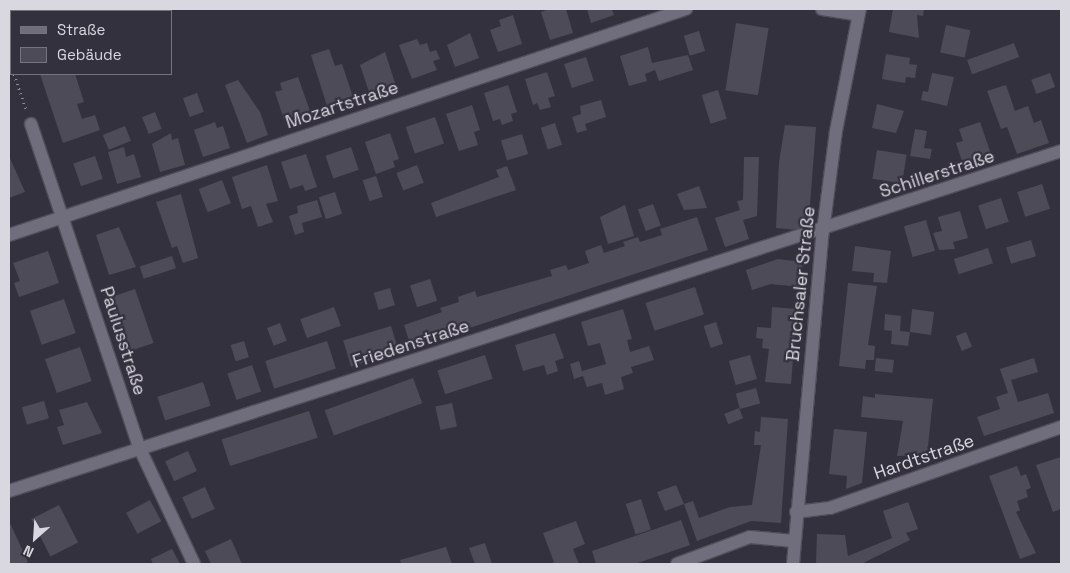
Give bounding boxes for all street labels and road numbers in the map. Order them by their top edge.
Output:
street label: Mozartstraße [283,77,401,133]
street label: Schillerstraße [877,145,997,203]
street label: Bruchsaler Straße [782,205,820,363]
street label: Paulusstraße [95,284,151,398]
street label: Friedenstraße [350,315,472,373]
street label: Hardtstraße [871,430,977,484]

